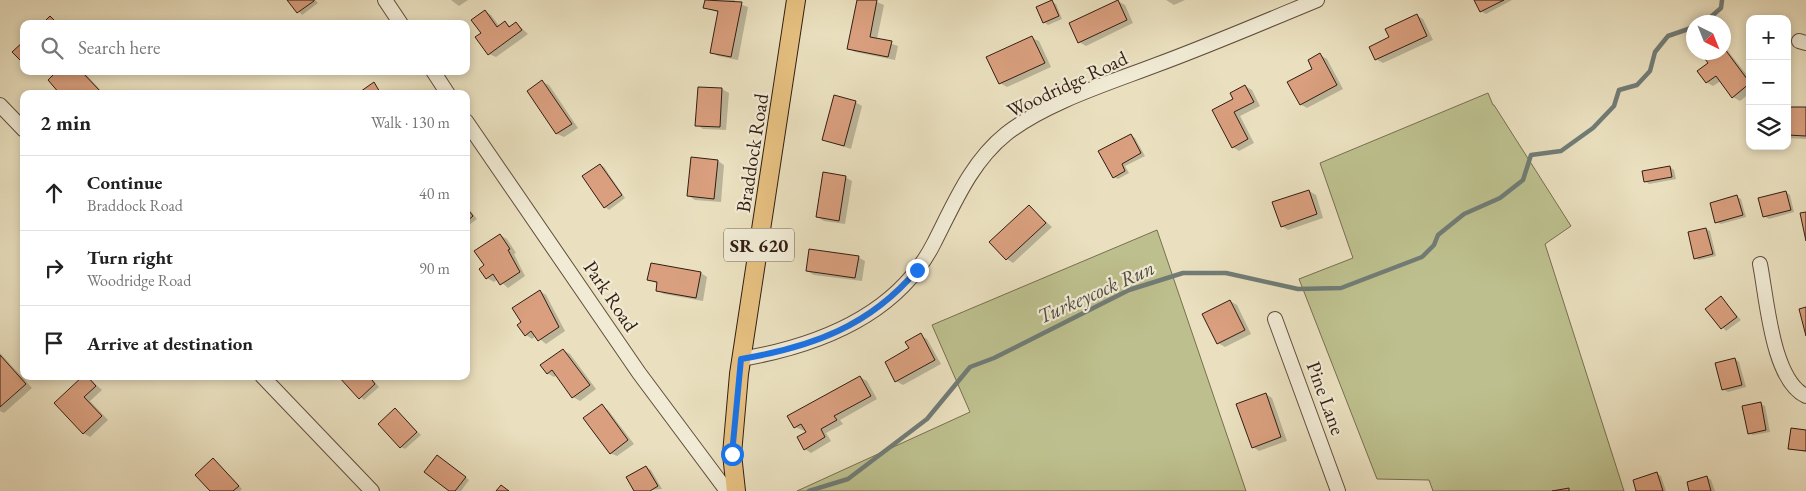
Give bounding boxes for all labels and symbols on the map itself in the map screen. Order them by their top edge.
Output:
north arrow [1686,15,1731,60]
street label: Woodridge Road [1002,44,1132,123]
street label: Braddock Road [730,91,774,214]
road number: SR 620 [724,228,794,262]
water label: Turkeycock Run [1033,254,1159,329]
street label: Park Road [578,256,645,337]
route end [906,259,929,282]
street label: Pine Lane [1301,358,1351,438]
route start [721,443,744,466]

